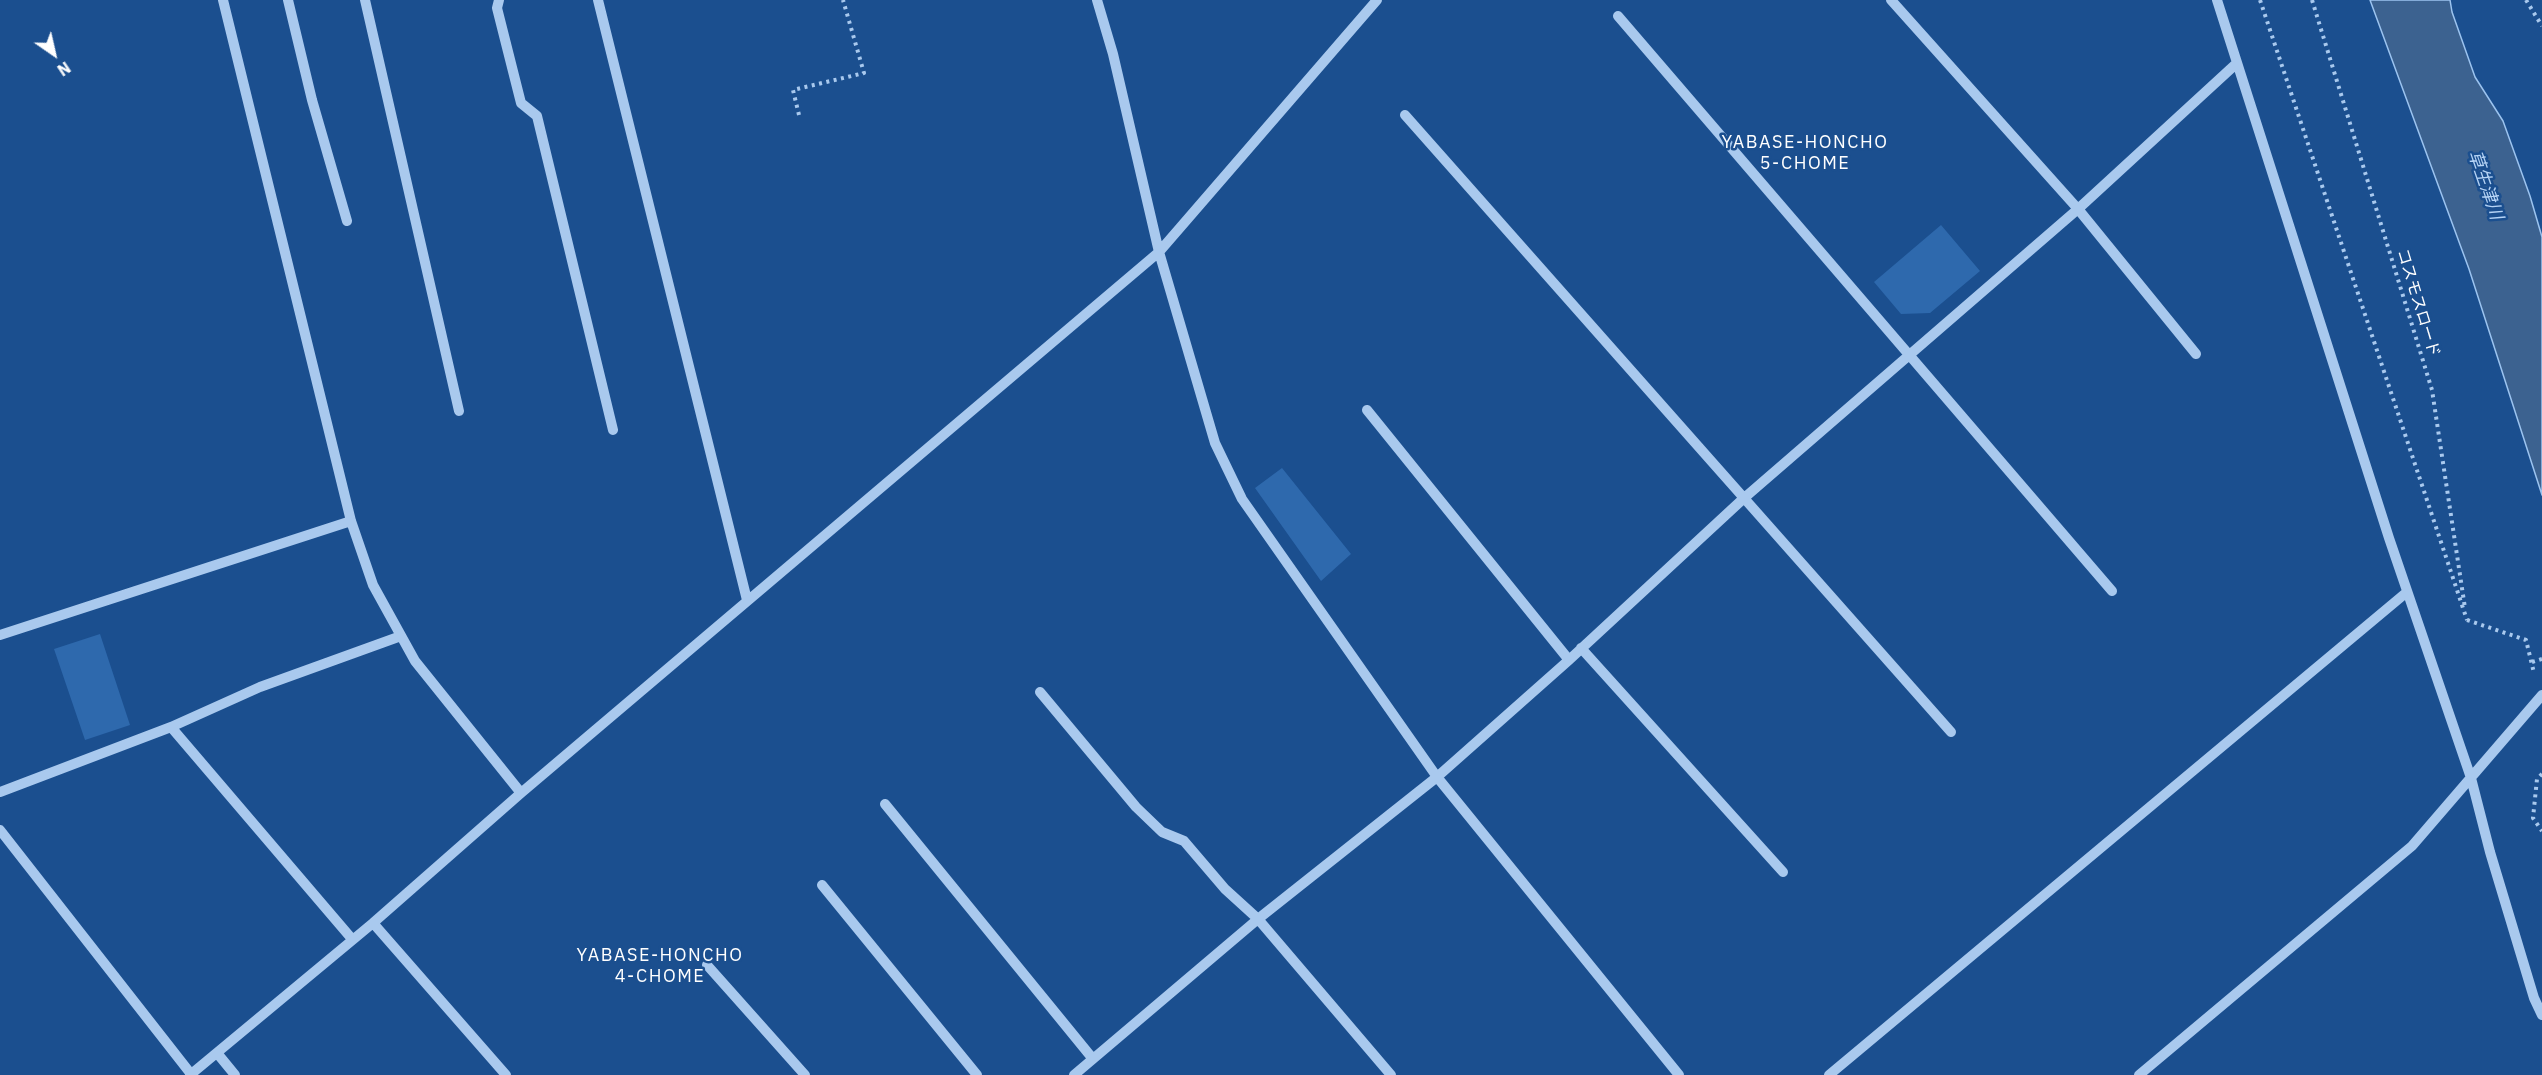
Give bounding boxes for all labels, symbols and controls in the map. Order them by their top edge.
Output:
north arrow [24,24,84,84]
text: N [54,57,74,80]
district label: YABASE-HONCHO 5-CHOME [1722,132,1888,174]
water label: 草生津川 [2463,147,2507,223]
street label: コスモスロード [2392,247,2444,359]
district label: YABASE-HONCHO 4-CHOME [577,945,743,988]

